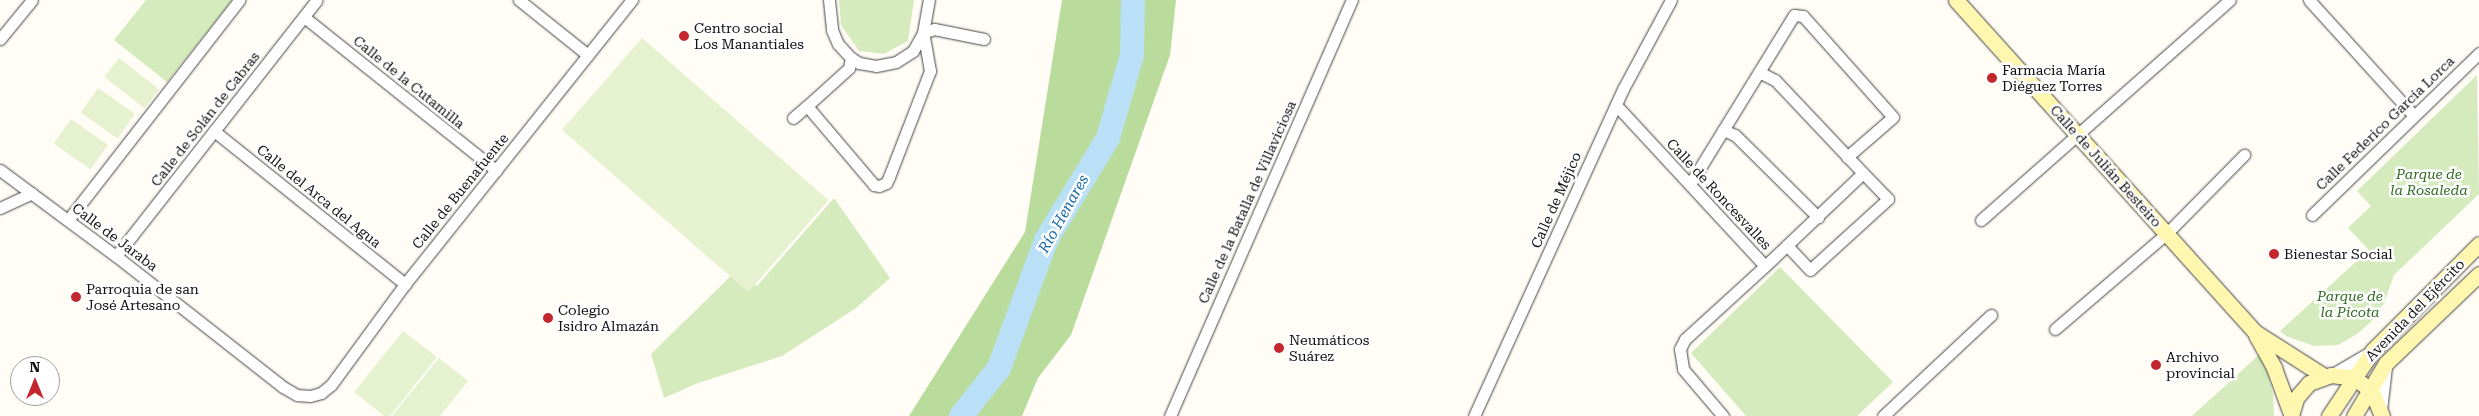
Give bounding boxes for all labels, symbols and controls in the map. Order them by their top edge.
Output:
place label: Centro social Los Manantiales [694,20,804,52]
marker: Centro social Los Manantiales [678,30,690,42]
street label: Calle de la Cutamilla [350,32,468,132]
street label: Calle de Solán de Cabras [147,48,263,190]
street label: Calle Federico García Lorca [2312,52,2458,194]
place label: Farmacia María Diéguez Torres [2002,62,2105,94]
marker: Farmacia María Diéguez Torres [1986,72,1998,84]
street label: Calle de la Batalla de Villaviciosa [1195,98,1299,306]
street label: Calle de Julián Besteiro [2047,102,2165,230]
street label: Calle de Buenafuente [408,130,512,252]
street label: Calle de Roncesvalles [1663,135,1775,253]
street label: Calle del Arca del Agua [254,141,384,251]
street label: Calle de Méjico [1527,149,1585,251]
park label: Parque de la Rosaleda [2390,166,2468,198]
water label: Río Henares [1035,172,1093,256]
street label: Calle de Jaraba [69,199,161,275]
place label: Bienestar Social [2284,246,2393,262]
marker: Bienestar Social [2268,248,2280,260]
street label: Avenida del Ejército [2362,256,2468,364]
place label: Parroquia de san José Artesano [86,281,199,314]
park label: Parque de la Picota [2317,288,2383,321]
marker: Parroquia de san José Artesano [70,291,82,303]
place label: Colegio Isidro Almazán [558,302,659,334]
marker: Colegio Isidro Almazán [542,312,554,324]
place label: Neumáticos Suárez [1289,332,1369,364]
marker: Neumáticos Suárez [1273,342,1285,354]
place label: Archivo provincial [2166,349,2235,382]
north arrow [10,356,60,406]
text: N [30,359,40,375]
marker: Archivo provincial [2150,359,2162,371]

